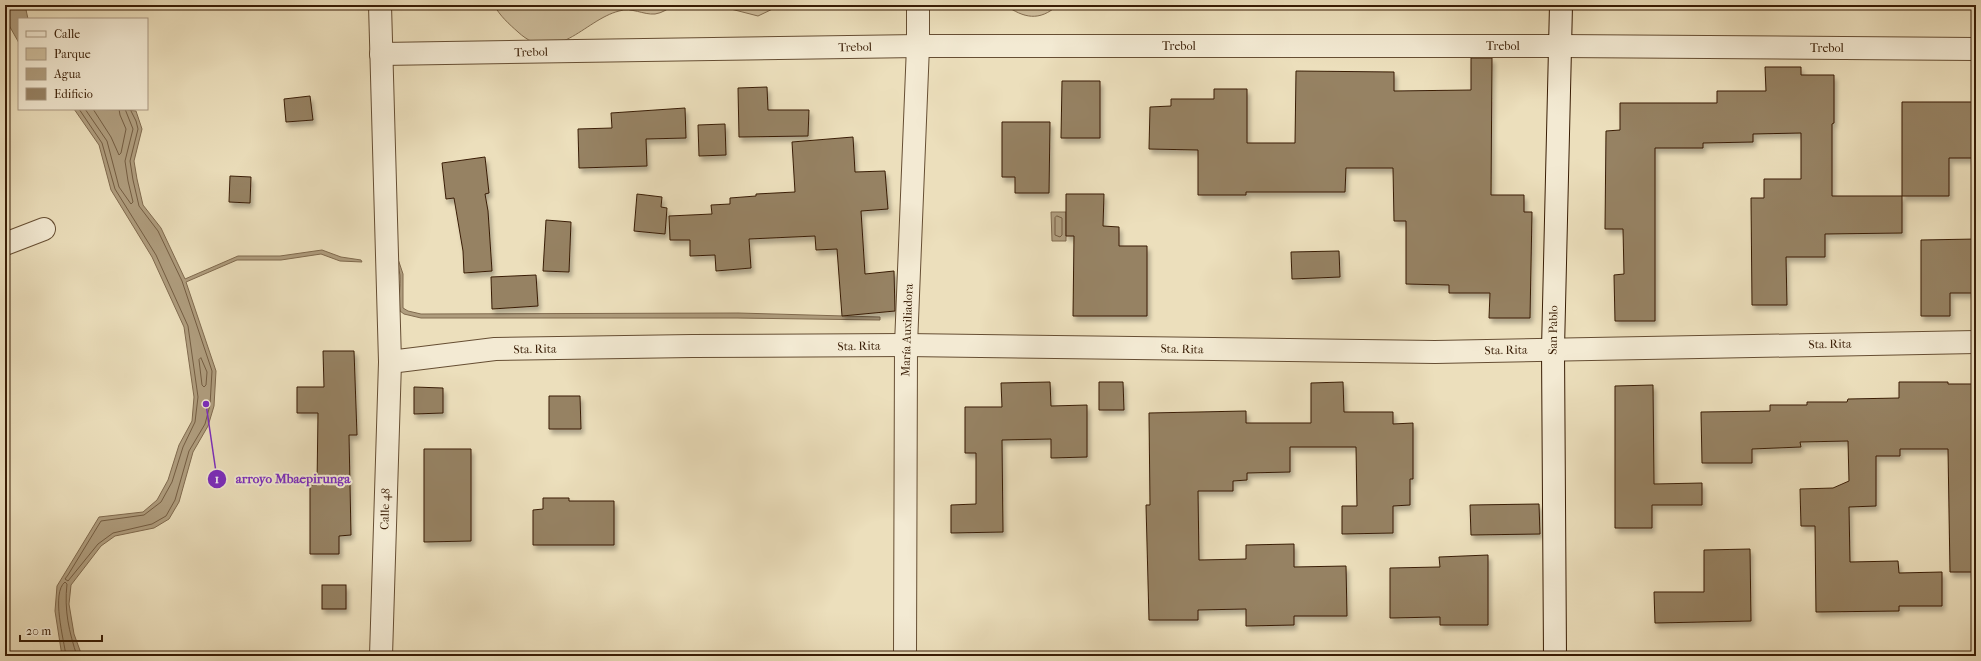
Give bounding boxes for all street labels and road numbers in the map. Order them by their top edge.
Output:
street label: Trebol [1162,39,1197,53]
street label: Trebol [1486,39,1521,53]
street label: Trebol [838,40,873,54]
street label: Trebol [1810,41,1845,55]
street label: Trebol [514,45,549,59]
street label: María Auxiliadora [898,283,916,377]
street label: San Pablo [1546,305,1560,355]
street label: Sta. Rita [1808,337,1852,351]
street label: Sta. Rita [837,339,881,353]
street label: Sta. Rita [513,342,557,356]
street label: Sta. Rita [1160,342,1204,356]
street label: Sta. Rita [1484,343,1528,357]
street label: Calle 48 [377,488,393,530]

